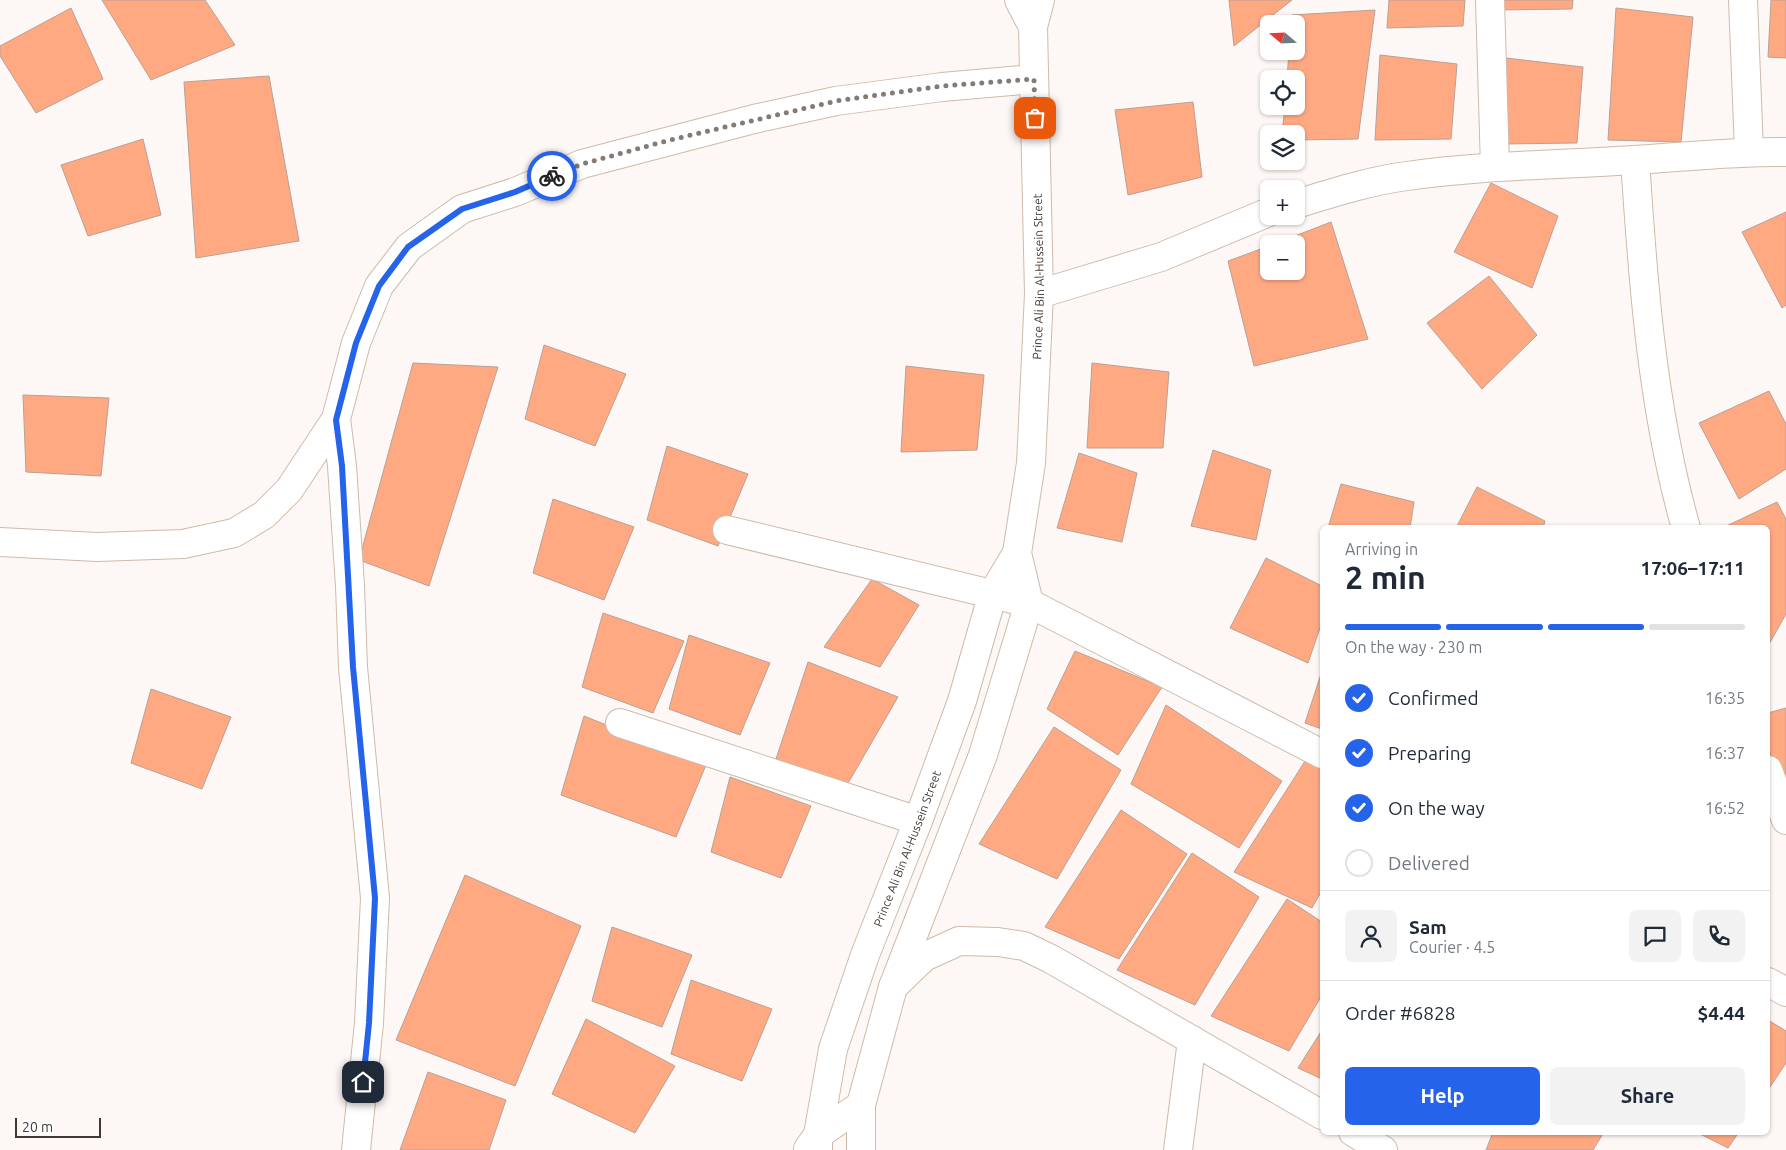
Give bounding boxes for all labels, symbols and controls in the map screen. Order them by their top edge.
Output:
north arrow [1260,15,1305,60]
map controls [1260,15,1305,280]
button: locate [1260,70,1305,115]
pin [1014,97,1056,139]
icon: bag [1021,104,1049,132]
button: layers [1260,125,1305,170]
courier [527,151,577,201]
icon: bike [538,162,566,190]
button: + [1260,180,1305,225]
street label: Prince Ali Bin Al-Hussein Street [1029,193,1046,360]
button: − [1260,235,1305,280]
text: Arriving in [1345,540,1418,558]
text: 17:06–17:11 [1640,557,1745,579]
text: 2 min [1345,559,1426,595]
text: On the way · 230 m [1345,638,1482,656]
icon: check [1345,684,1373,712]
text: Confirmed [1388,687,1479,709]
text: 16:35 [1705,689,1745,707]
icon: check [1345,739,1373,767]
text: Preparing [1388,742,1472,764]
text: 16:37 [1705,744,1745,762]
street label: Prince Ali Bin Al-Hussein Street [870,768,943,928]
icon: check [1345,794,1373,822]
text: On the way [1388,797,1485,819]
text: 16:52 [1705,799,1745,817]
text: Delivered [1388,852,1470,874]
button: person [1345,910,1397,962]
button: chat [1629,910,1681,962]
button: phone [1693,910,1745,962]
text: Sam [1409,916,1447,938]
text: Courier · 4.5 [1409,938,1495,956]
text: Order #6828 [1345,1002,1455,1024]
text: $4.44 [1697,1002,1745,1024]
pin [342,1061,384,1103]
button: Help [1345,1067,1540,1125]
button: Share [1550,1067,1745,1125]
icon: home [349,1068,377,1096]
scale bar [15,1115,101,1138]
text: 20 m [22,1119,53,1135]

